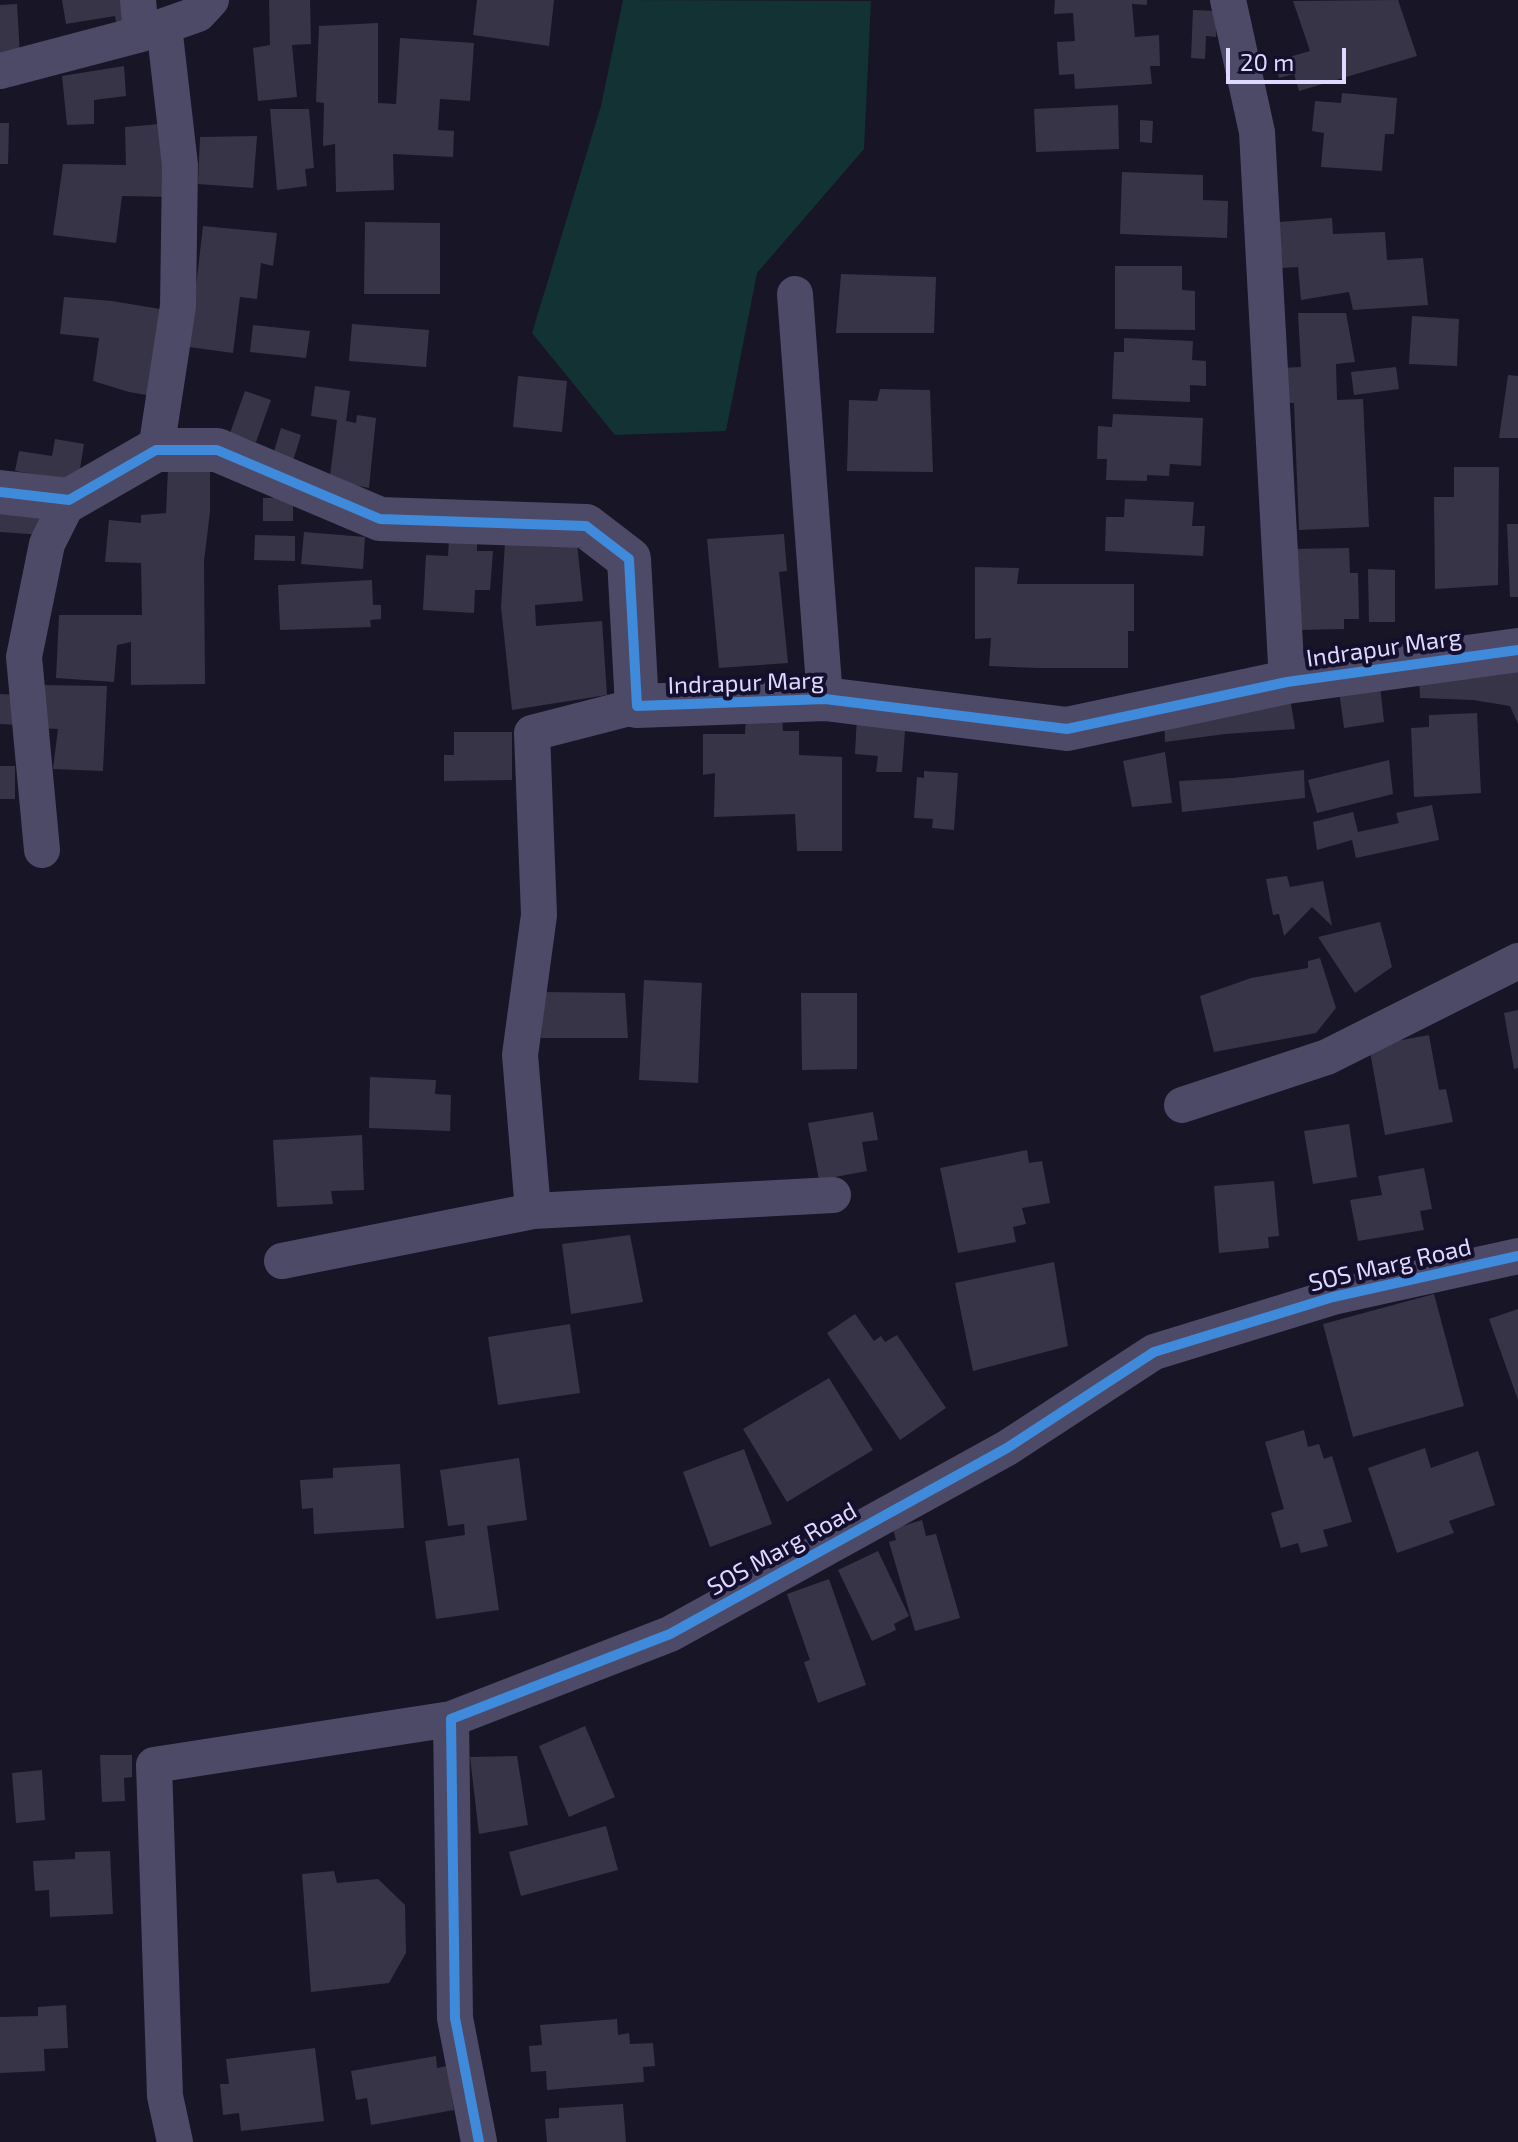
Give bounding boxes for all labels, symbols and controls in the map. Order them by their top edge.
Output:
scale bar [1230,32,1350,82]
text: 20 m [1240,47,1294,76]
street label: Indrapur Marg [1305,623,1463,673]
street label: Indrapur Marg [667,666,825,700]
street label: SOS Marg Road [1306,1232,1474,1298]
street label: SOS Marg Road [702,1496,862,1602]

